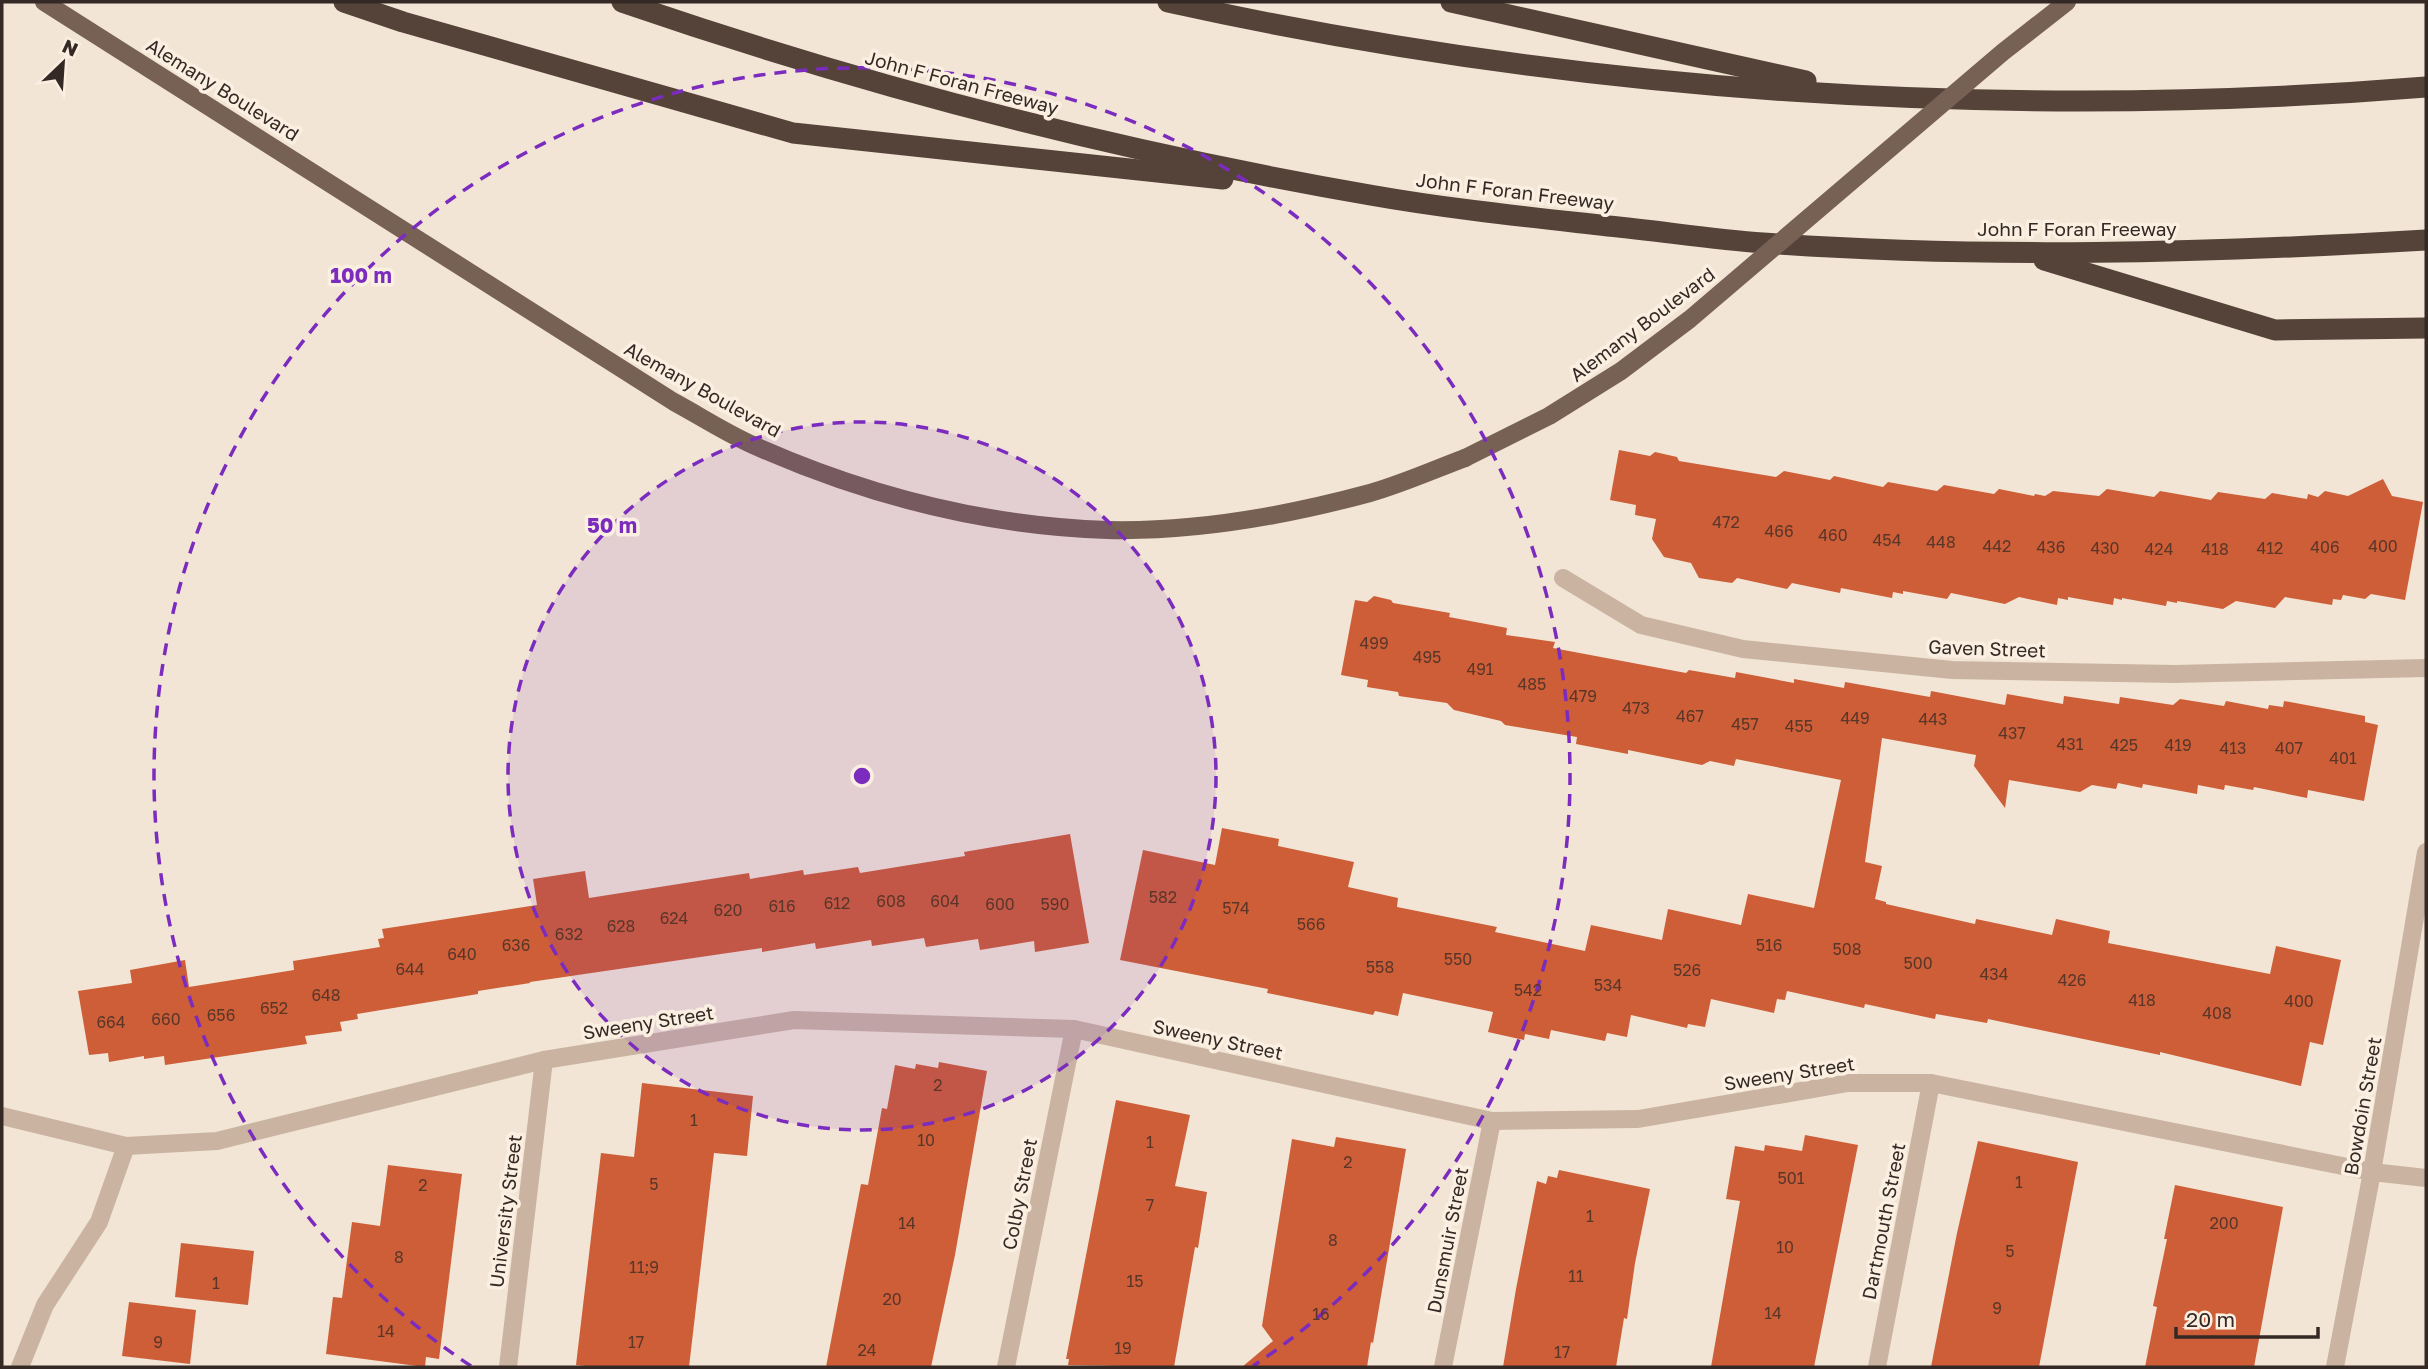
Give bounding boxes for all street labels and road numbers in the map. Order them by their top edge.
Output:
street label: Alemany Boulevard [143,33,303,145]
street label: John F Foran Freeway [863,45,1062,119]
street label: John F Foran Freeway [1415,167,1616,215]
street label: John F Foran Freeway [1977,217,2177,240]
street label: Alemany Boulevard [1565,262,1719,386]
street label: Alemany Boulevard [621,336,785,442]
street label: Gaven Street [1928,634,2046,662]
street label: Sweeny Street [581,1000,715,1044]
street label: Sweeny Street [1151,1014,1285,1064]
street label: Bowdoin Street [2339,1035,2385,1177]
street label: Sweeny Street [1722,1051,1856,1095]
street label: University Street [484,1133,526,1289]
street label: Colby Street [997,1136,1041,1252]
street label: Dartmouth Street [1857,1141,1909,1301]
street label: Dunsmuir Street [1422,1165,1472,1315]

